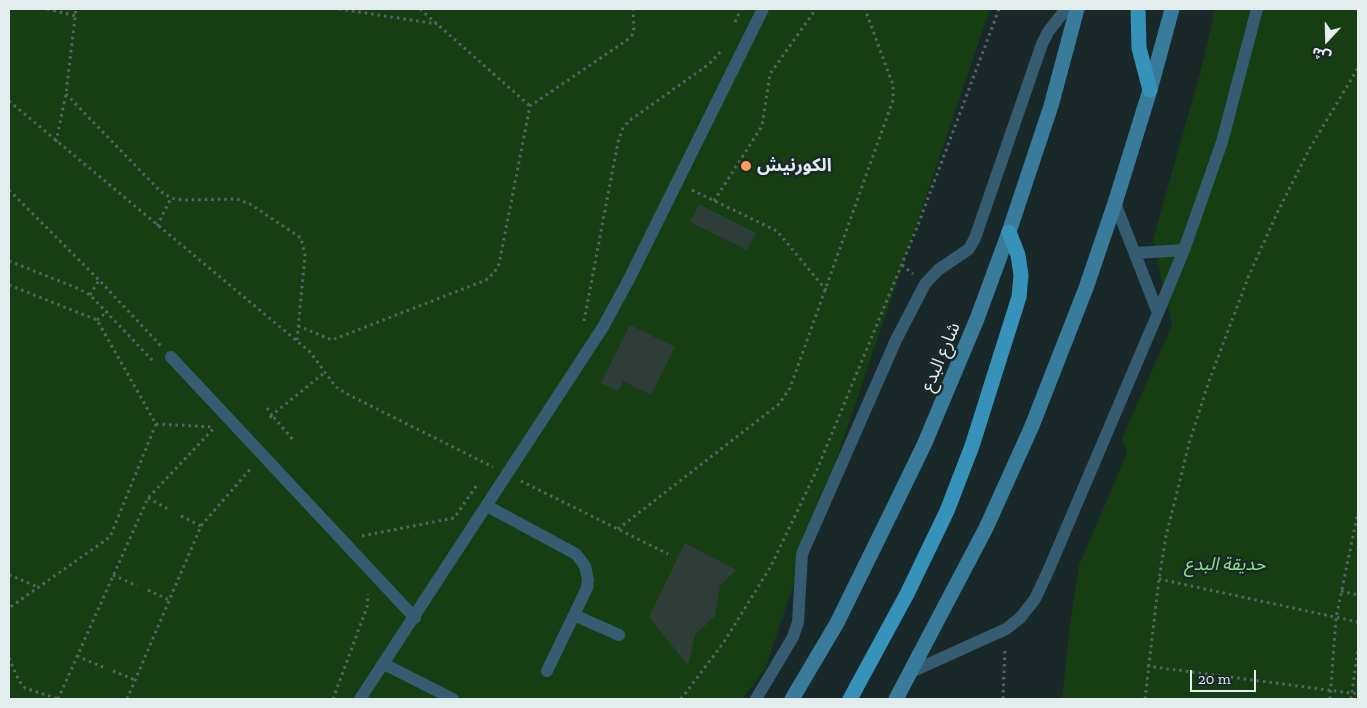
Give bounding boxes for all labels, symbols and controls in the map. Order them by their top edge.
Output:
north arrow [1302,15,1352,65]
text: ش [1309,43,1333,66]
place label: الكورنيش [757,155,832,177]
marker: الكورنيش [739,159,753,173]
street label: شارع البدع [917,319,965,395]
park label: حديقة البدع [1184,554,1266,576]
scale bar [1192,660,1258,692]
text: 20 m [1198,670,1231,688]

